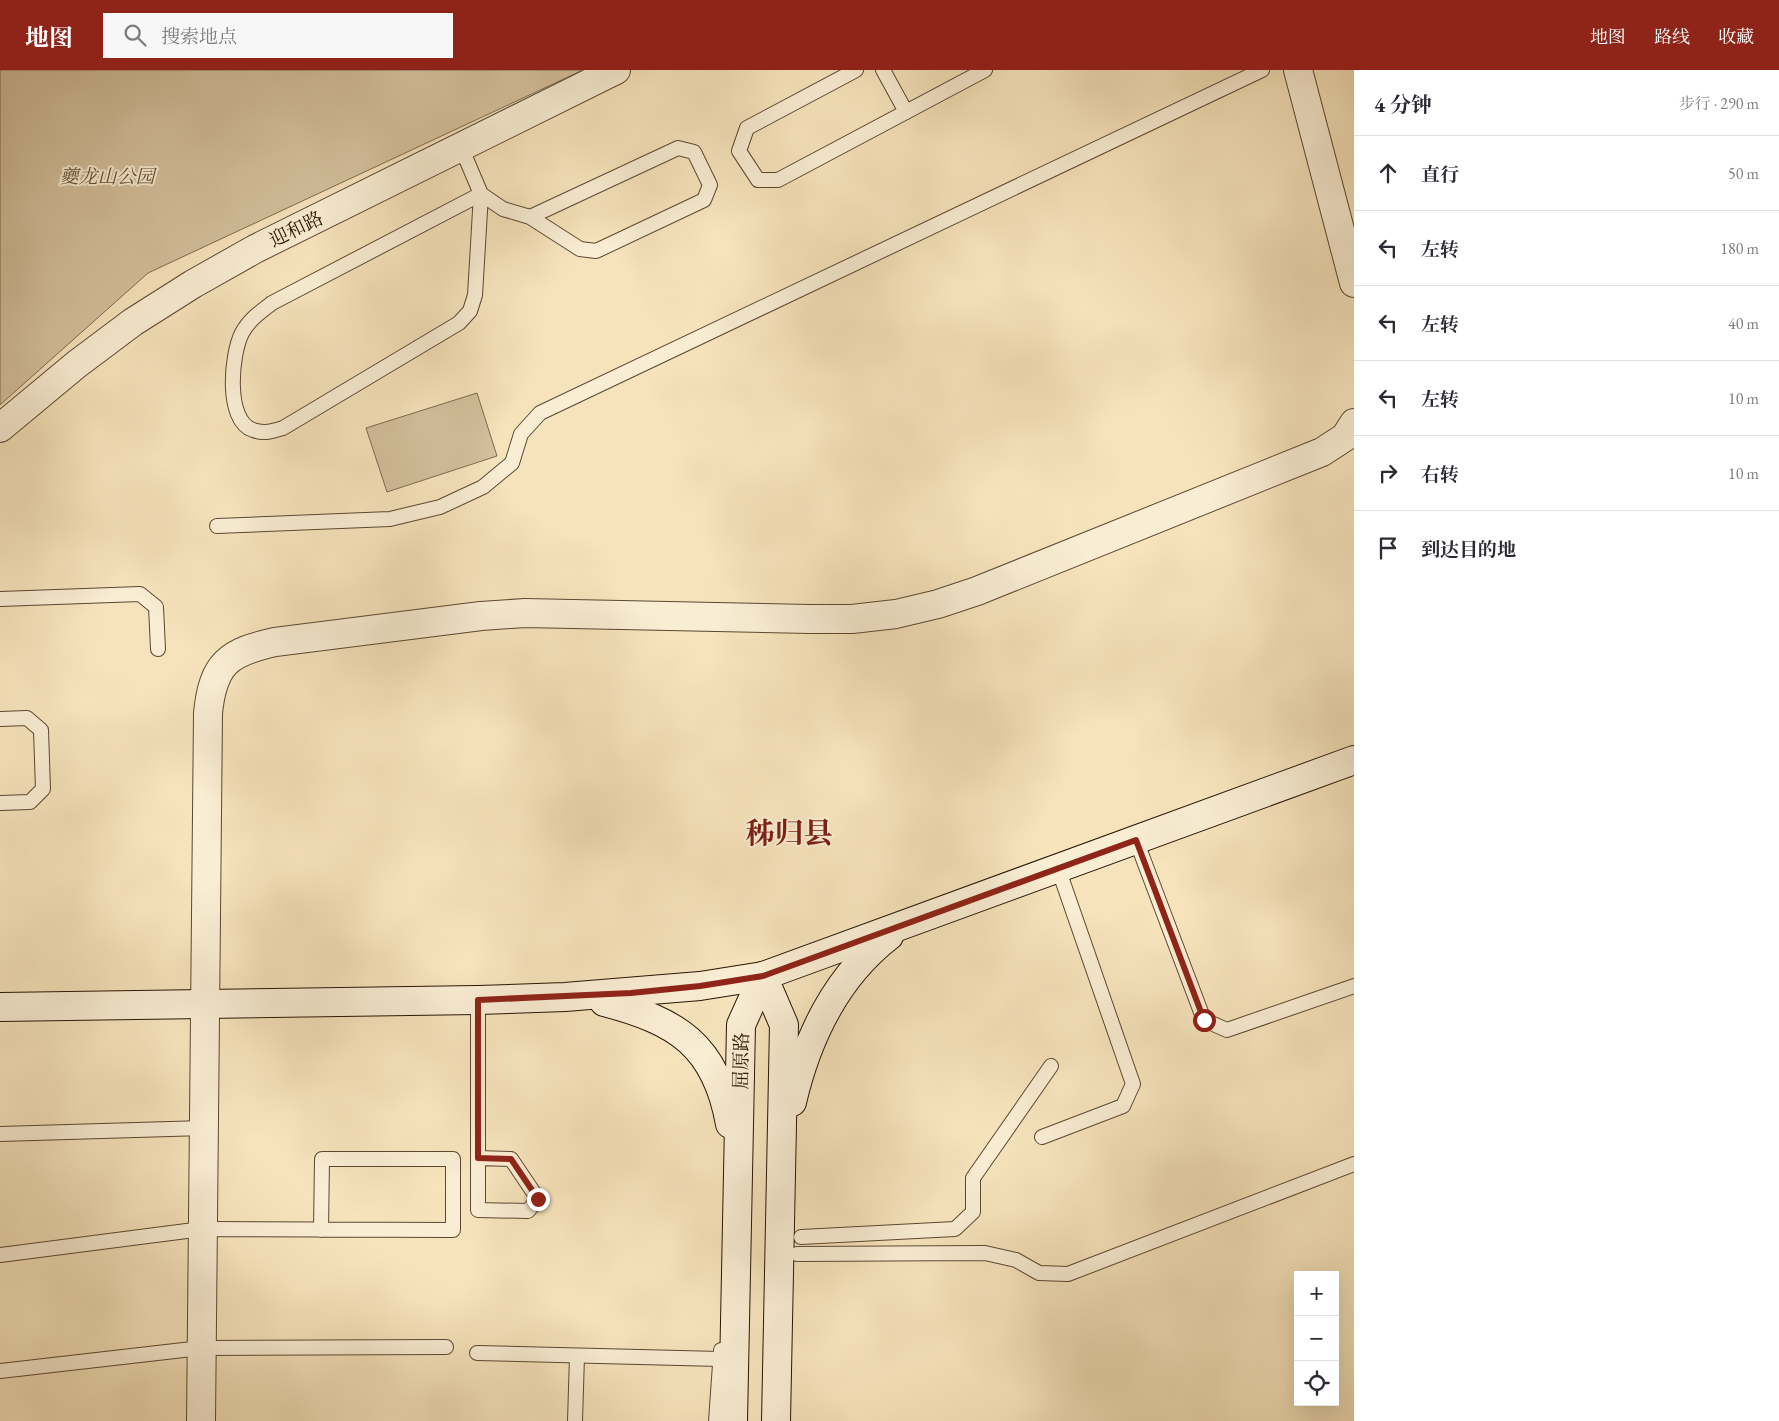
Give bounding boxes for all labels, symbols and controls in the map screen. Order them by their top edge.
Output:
search box [103,13,453,58]
icon: search [121,21,149,49]
text: 地图 [25,22,73,53]
text: 搜索地点 [161,24,237,49]
text: 地图 [1590,25,1626,48]
text: 路线 [1654,25,1690,48]
text: 收藏 [1718,25,1754,48]
text: 4 分钟 [1374,91,1432,118]
text: 步行 · 290 m [1679,93,1759,114]
icon: ahead [1374,159,1402,187]
text: 直行 [1421,162,1459,187]
text: 50 m [1728,163,1759,184]
park label: 夔龙山公园 [59,164,157,189]
street label: 迎和路 [265,205,327,253]
icon: left [1374,234,1402,262]
text: 左转 [1421,237,1459,262]
text: 180 m [1720,238,1759,259]
icon: left [1374,309,1402,337]
text: 左转 [1421,312,1459,337]
text: 40 m [1728,313,1759,334]
icon: left [1374,384,1402,412]
text: 左转 [1421,387,1459,412]
text: 10 m [1728,388,1759,409]
icon: right [1374,459,1402,487]
text: 右转 [1421,462,1459,487]
text: 10 m [1728,463,1759,484]
icon: arrive [1374,534,1402,562]
text: 到达目的地 [1421,537,1516,562]
district label: 秭归县 [745,814,833,852]
route start [1193,1009,1216,1032]
street label: 屈原路 [728,1032,754,1090]
route end [527,1188,550,1211]
map controls [1294,1271,1339,1406]
button: + [1294,1271,1339,1316]
button: − [1294,1316,1339,1361]
button: locate [1294,1361,1339,1406]

